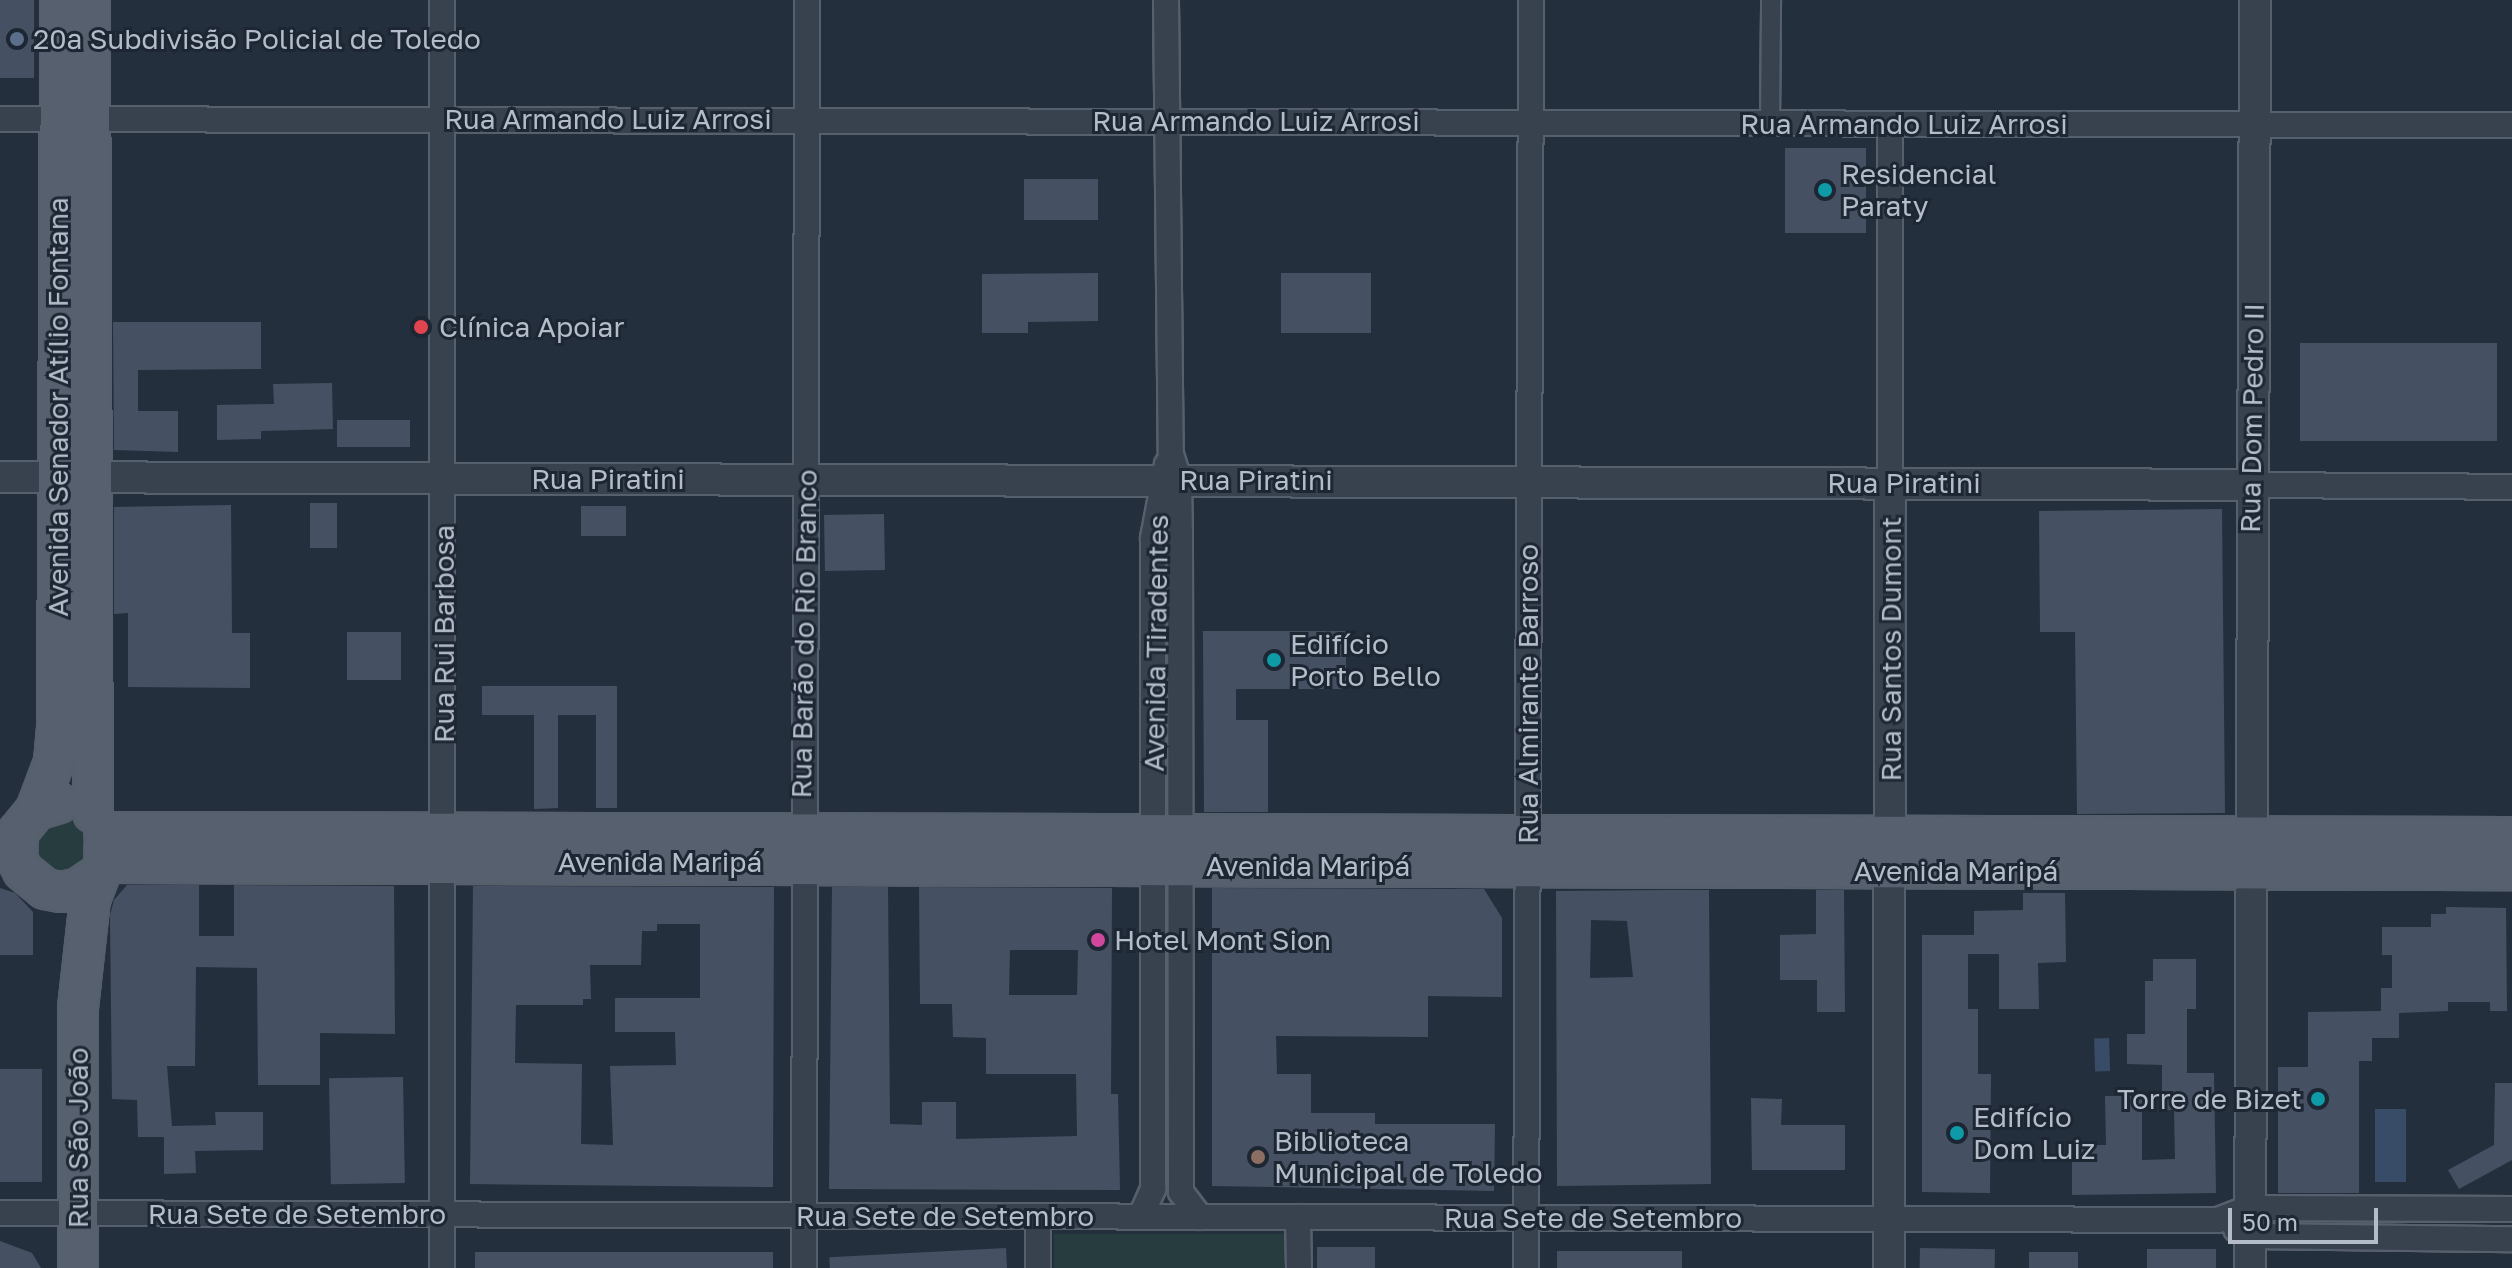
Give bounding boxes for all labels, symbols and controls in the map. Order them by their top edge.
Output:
place label: 20ª Subdivisão Policial de Toledo [33,22,481,56]
marker: 20ª Subdivisão Policial de Toledo [8,30,26,48]
street label: Rua Armando Luiz Arrosi [444,102,772,136]
street label: Rua Armando Luiz Arrosi [1092,104,1420,138]
street label: Rua Armando Luiz Arrosi [1740,107,2068,141]
place label: Residencial Paraty [1841,157,1997,223]
marker: Residencial Paraty [1816,181,1834,199]
street label: Avenida Senador Atílio Fontana [41,197,75,617]
street label: Rua Dom Pedro II [2233,303,2271,533]
place label: Clínica Apoiar [439,310,624,344]
marker: Clínica Apoiar [410,316,432,338]
street label: Rua Piratini [531,462,685,496]
street label: Rua Piratini [1179,463,1333,497]
street label: Rua Piratini [1827,466,1981,500]
street label: Rua Barão do Rio Branco [784,469,824,799]
street label: Avenida Tiradentes [1137,514,1175,772]
street label: Rua Santos Dumont [1874,516,1908,782]
street label: Rua Rui Barbosa [427,525,461,743]
street label: Rua Almirante Barroso [1511,544,1545,844]
place label: Edifício Porto Bello [1290,627,1441,693]
marker: Edifício Porto Bello [1265,651,1283,669]
street label: Avenida Maripá [558,845,762,879]
street label: Avenida Maripá [1206,849,1410,883]
street label: Avenida Maripá [1854,854,2058,888]
place label: Hotel Mont Sion [1114,923,1331,957]
marker: Hotel Mont Sion [1089,931,1107,949]
street label: Rua São João [61,1048,95,1228]
place label: Torre de Bizet [2117,1082,2302,1116]
marker: Torre de Bizet [2309,1090,2327,1108]
place label: Edifício Dom Luiz [1973,1100,2095,1166]
place label: Biblioteca Municipal de Toledo [1274,1124,1543,1190]
marker: Edifício Dom Luiz [1948,1124,1966,1142]
marker: Biblioteca Municipal de Toledo [1249,1148,1267,1166]
scale bar [2232,1192,2382,1242]
street label: Rua Sete de Setembro [148,1197,446,1231]
street label: Rua Sete de Setembro [796,1199,1094,1233]
street label: Rua Sete de Setembro [1444,1201,1742,1235]
text: 50 m [2242,1207,2298,1236]

